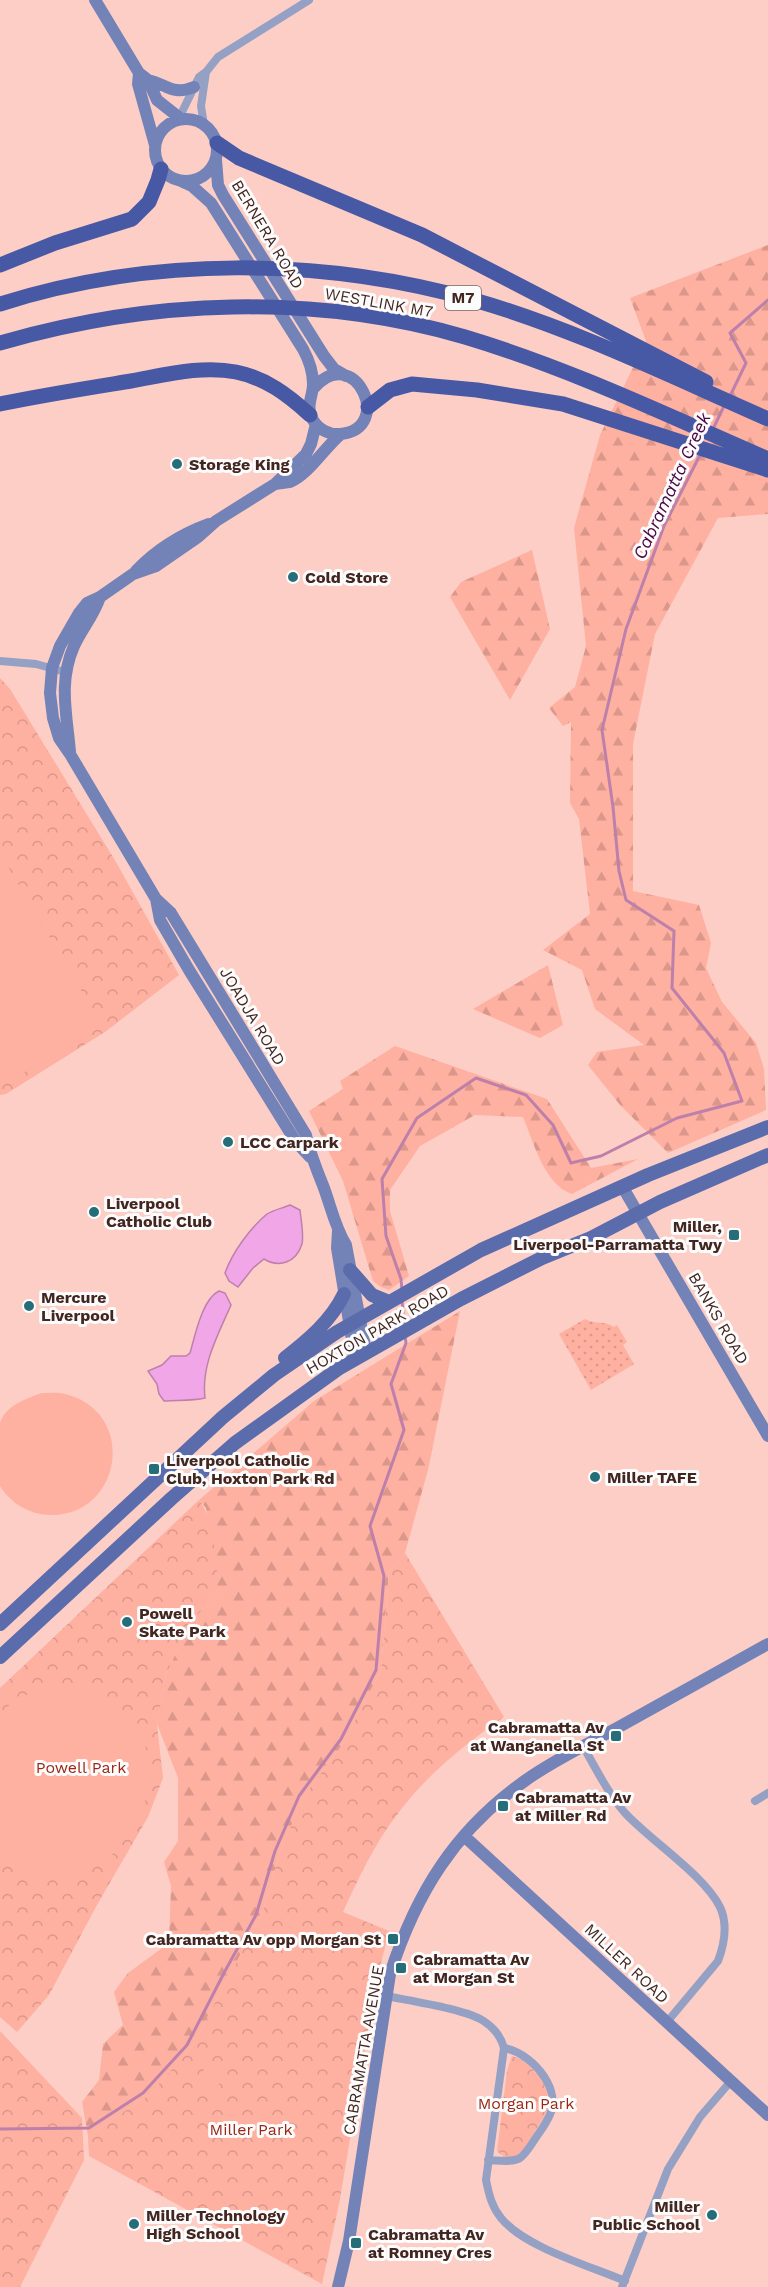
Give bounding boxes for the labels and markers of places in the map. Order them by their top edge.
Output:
place label: Storage King [189,455,290,474]
marker: Storage King [170,457,184,471]
place label: Cold Store [305,568,388,587]
marker: Cold Store [286,570,300,584]
place label: LCC Carpark [240,1133,339,1152]
marker: LCC Carpark [221,1135,235,1149]
place label: Liverpool Catholic Club [106,1194,212,1231]
marker: Liverpool Catholic Club [87,1205,101,1219]
place label: Miller, Liverpool-Parramatta Twy [513,1217,723,1254]
marker: Miller, Liverpool-Parramatta Twy [727,1228,741,1242]
place label: Mercure Liverpool [41,1288,115,1325]
marker: Mercure Liverpool [22,1299,36,1313]
place label: Liverpool Catholic Club, Hoxton Park Rd [166,1451,335,1488]
marker: Liverpool Catholic Club, Hoxton Park Rd [147,1462,161,1476]
place label: Miller TAFE [607,1468,697,1487]
marker: Miller TAFE [588,1470,602,1484]
place label: Powell Skate Park [139,1604,226,1641]
marker: Powell Skate Park [120,1615,134,1629]
place label: Cabramatta Av at Wanganella St [470,1718,604,1755]
marker: Cabramatta Av at Wanganella St [609,1729,623,1743]
place label: Cabramatta Av at Miller Rd [515,1788,631,1825]
marker: Cabramatta Av at Miller Rd [496,1799,510,1813]
place label: Cabramatta Av opp Morgan St [146,1930,381,1949]
marker: Cabramatta Av opp Morgan St [386,1932,400,1946]
place label: Cabramatta Av at Morgan St [413,1950,529,1987]
marker: Cabramatta Av at Morgan St [394,1961,408,1975]
place label: Miller Public School [592,2197,701,2234]
place label: Miller Technology High School [146,2206,286,2243]
marker: Miller Public School [705,2208,719,2222]
marker: Miller Technology High School [127,2217,141,2231]
place label: Cabramatta Av at Romney Cres [368,2225,492,2262]
marker: Cabramatta Av at Romney Cres [349,2236,363,2250]

